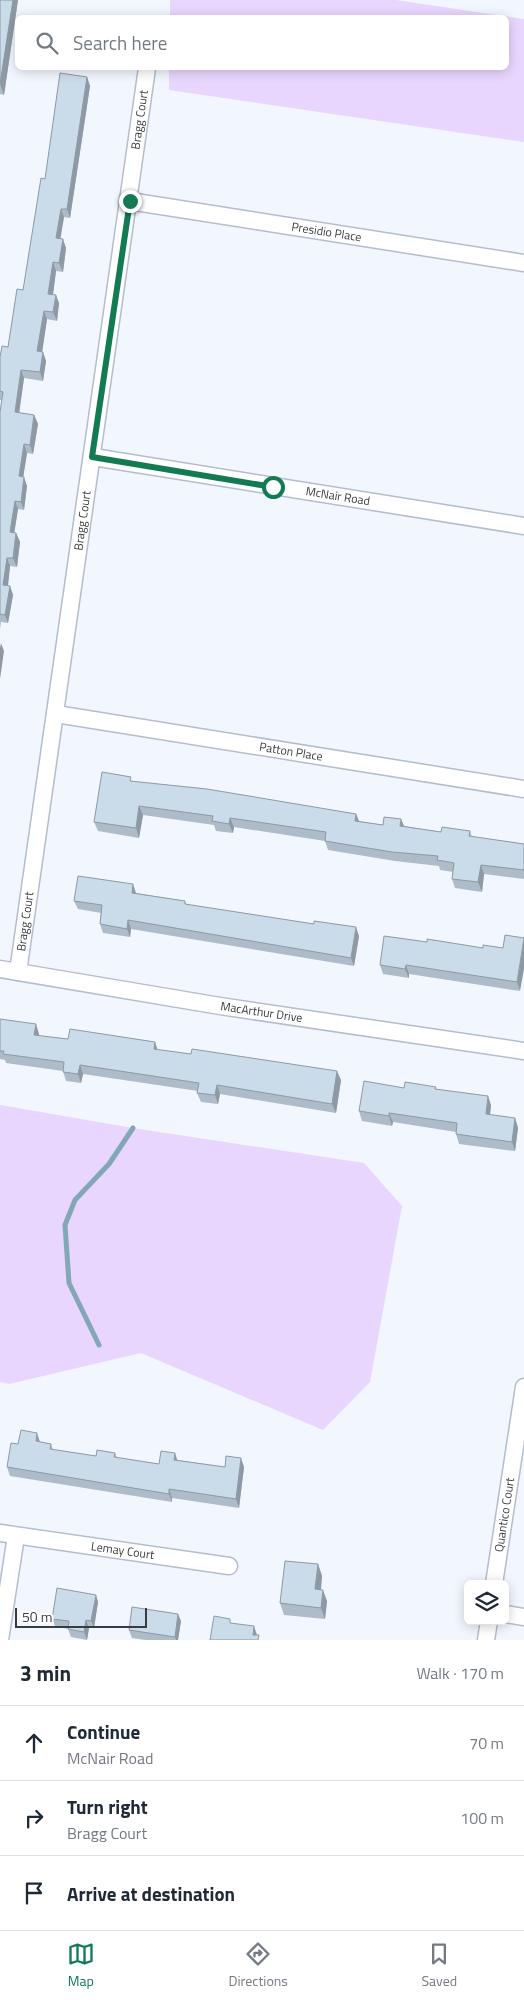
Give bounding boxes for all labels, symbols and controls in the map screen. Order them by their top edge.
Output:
search box [15,15,509,70]
text: Search here [73,28,167,57]
icon: search [33,29,61,57]
street label: Bragg Court [125,88,153,151]
route end [119,190,142,213]
street label: Presidio Place [290,217,363,246]
route start [262,476,285,499]
street label: McNair Road [304,481,371,510]
street label: Bragg Court [68,489,96,552]
street label: Patton Place [258,737,324,766]
street label: Bragg Court [11,890,38,953]
street label: MacArthur Drive [219,996,304,1027]
street label: Quantico Court [489,1475,519,1553]
street label: Lemay Court [90,1536,156,1564]
map controls [464,1580,509,1625]
button: layers [464,1580,509,1625]
scale bar [15,1605,148,1628]
text: 50 m [22,1606,52,1627]
text: 3 min [20,1657,71,1689]
text: Walk · 170 m [416,1661,504,1685]
text: Continue [67,1717,140,1746]
icon: ahead [20,1729,48,1757]
text: 70 m [469,1731,504,1755]
text: McNair Road [67,1746,153,1770]
text: Turn right [67,1792,148,1821]
icon: right [20,1804,48,1832]
text: 100 m [460,1806,504,1830]
text: Bragg Court [67,1821,147,1845]
icon: arrive [20,1879,48,1907]
text: Arrive at destination [67,1879,235,1908]
tab: Map [67,1940,95,1991]
tab: Directions [228,1940,288,1991]
tab: Saved [422,1940,457,1991]

